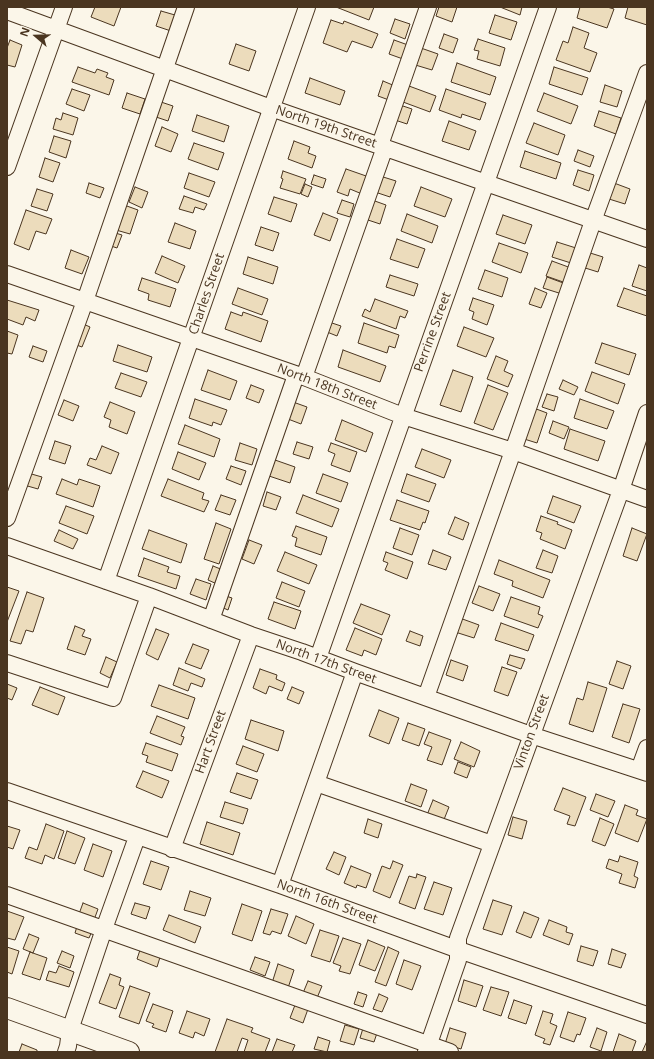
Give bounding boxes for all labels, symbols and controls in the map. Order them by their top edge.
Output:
north arrow [16,16,56,56]
text: N [16,25,33,39]
street label: North 19th Street [273,102,379,152]
street label: Charles Street [186,251,228,337]
street label: Perrine Street [411,290,455,374]
street label: North 18th Street [275,361,379,413]
street label: North 17th Street [273,637,379,687]
street label: Vinton Street [511,692,553,772]
street label: Hart Street [192,708,230,776]
street label: North 16th Street [274,877,380,927]

